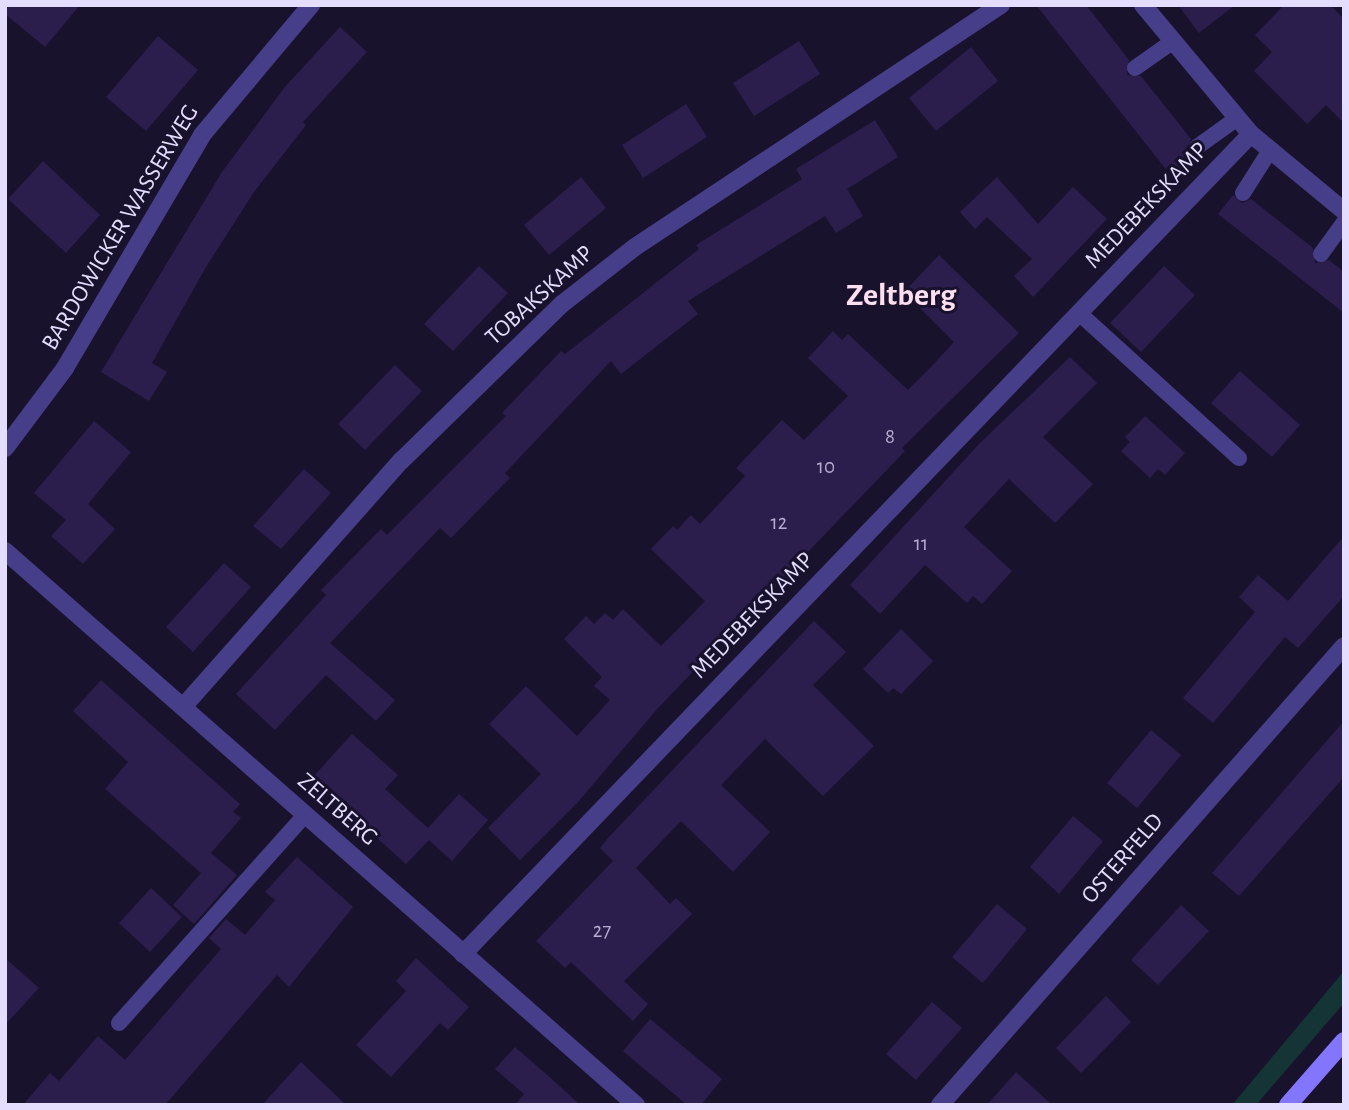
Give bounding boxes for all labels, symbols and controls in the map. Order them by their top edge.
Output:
street label: BARDOWICKER WASSERWEG [36,100,206,356]
street label: MEDEBEKSKAMP [1079,137,1215,275]
street label: TOBAKSKAMP [480,240,600,352]
district label: Zeltberg [846,276,956,314]
house number: 8 [885,424,895,450]
house number: 10 [817,454,835,480]
house number: 12 [771,510,787,536]
house number: 11 [914,531,928,557]
street label: MEDEBEKSKAMP [685,547,821,685]
street label: ZELTBERG [291,767,383,853]
street label: OSTERFELD [1076,808,1170,910]
house number: 27 [593,918,611,944]

